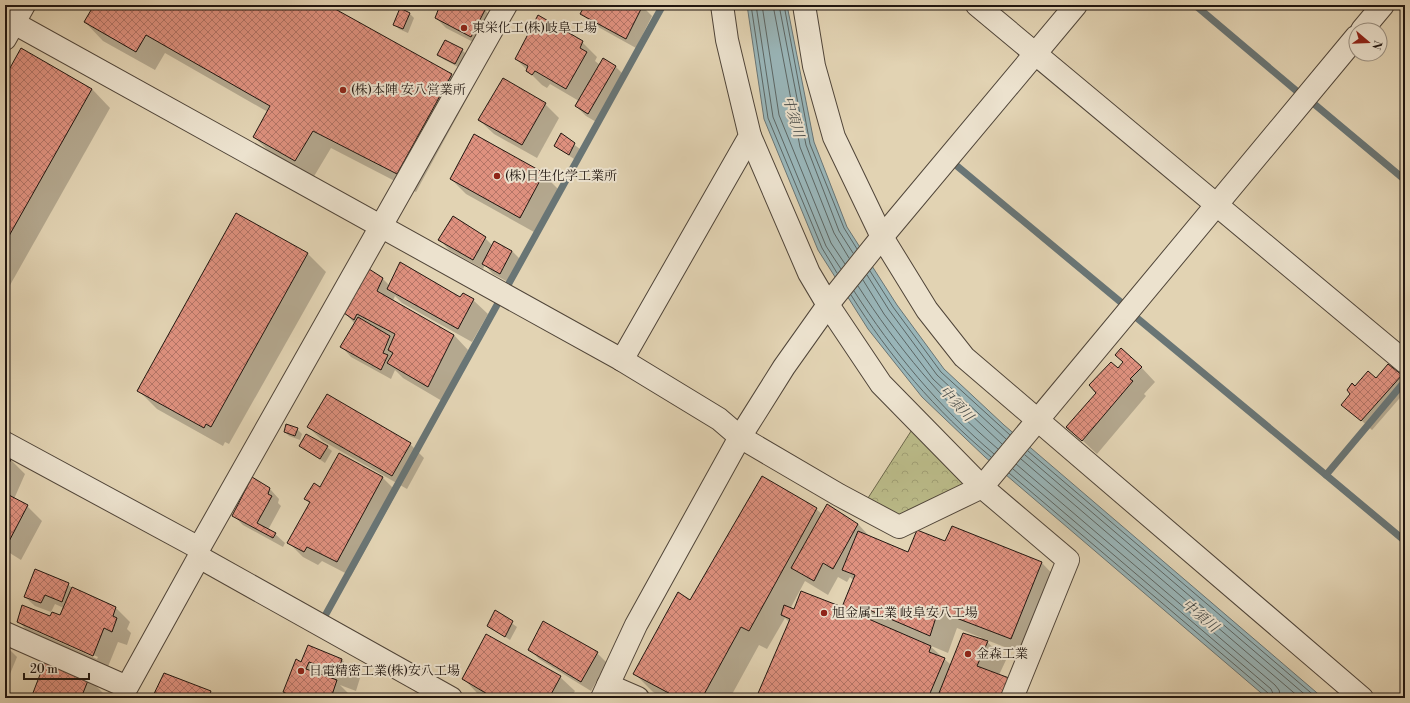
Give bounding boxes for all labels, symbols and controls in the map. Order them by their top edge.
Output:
place label: 東栄化工(株)岐阜工場 [472,20,597,36]
north arrow [1348,22,1388,62]
marker: 東栄化工(株)岐阜工場 [459,23,469,33]
text: N [1368,39,1385,52]
place label: (株)本陣 安八営業所 [351,82,466,98]
marker: (株)本陣 安八営業所 [338,85,348,95]
water label: 中須川 [779,94,808,142]
place label: (株)日生化学工業所 [505,168,617,184]
marker: (株)日生化学工業所 [492,171,502,181]
water label: 中須川 [935,383,978,427]
water label: 中須川 [1178,596,1223,638]
place label: 旭金属工業 岐阜安八工場 [832,605,978,621]
marker: 旭金属工業 岐阜安八工場 [819,608,829,618]
place label: 金森工業 [976,646,1028,662]
marker: 金森工業 [963,649,973,659]
scale bar [24,655,89,681]
text: 20 m [30,662,58,677]
place label: 日電精密工業(株)安八工場 [309,663,460,679]
marker: 日電精密工業(株)安八工場 [296,666,306,676]

